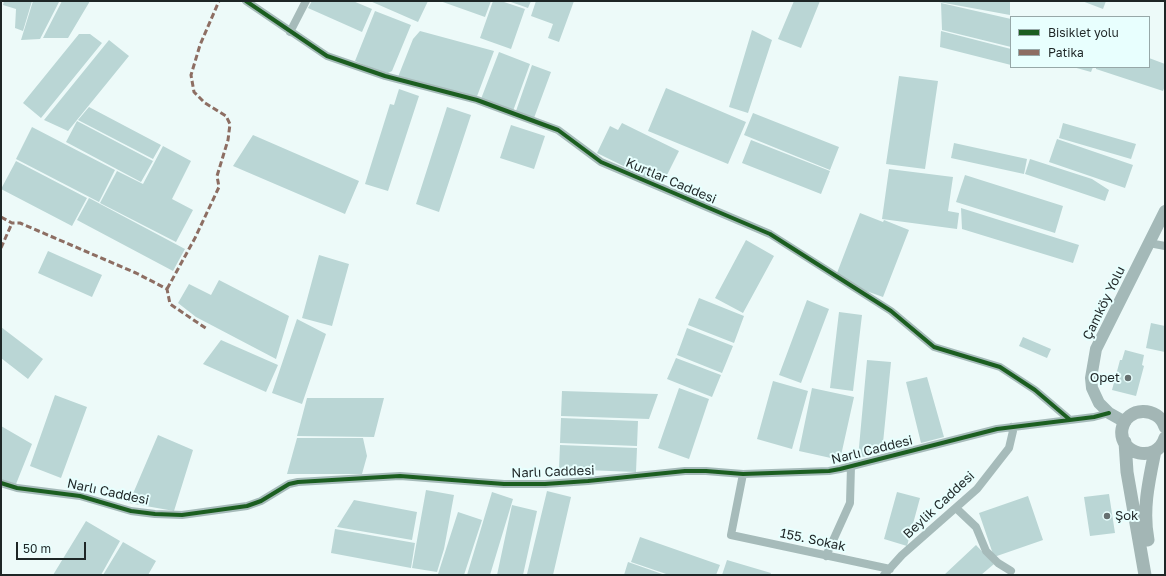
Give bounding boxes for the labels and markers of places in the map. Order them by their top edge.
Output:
place label: Opet [1090,370,1120,386]
marker: Opet [1123,373,1133,383]
place label: Şok [1115,508,1138,524]
marker: Şok [1102,511,1112,521]

